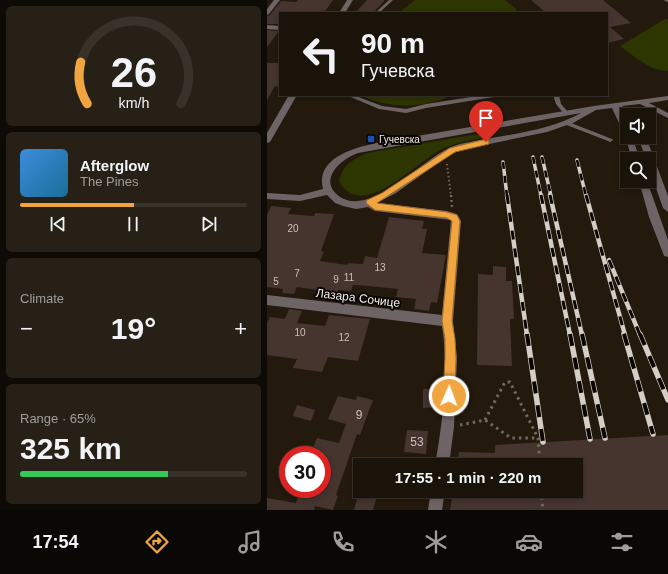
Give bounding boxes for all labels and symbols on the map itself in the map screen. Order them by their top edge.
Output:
pin [469,101,503,142]
marker: Гучевска [366,134,376,144]
place label: Гучевска [379,134,420,145]
house number: 20 [287,223,299,234]
house number: 13 [374,262,386,273]
house number: 7 [294,268,300,279]
house number: 11 [344,272,355,283]
house number: 9 [333,274,339,285]
house number: 5 [273,276,279,287]
street label: Лазара Сочице [315,286,401,310]
house number: 10 [294,327,306,338]
house number: 12 [338,332,350,343]
position arrow [428,375,470,417]
house number: 9 [356,408,363,422]
house number: 53 [410,435,424,449]
speed limit sign: 30 [279,446,331,498]

